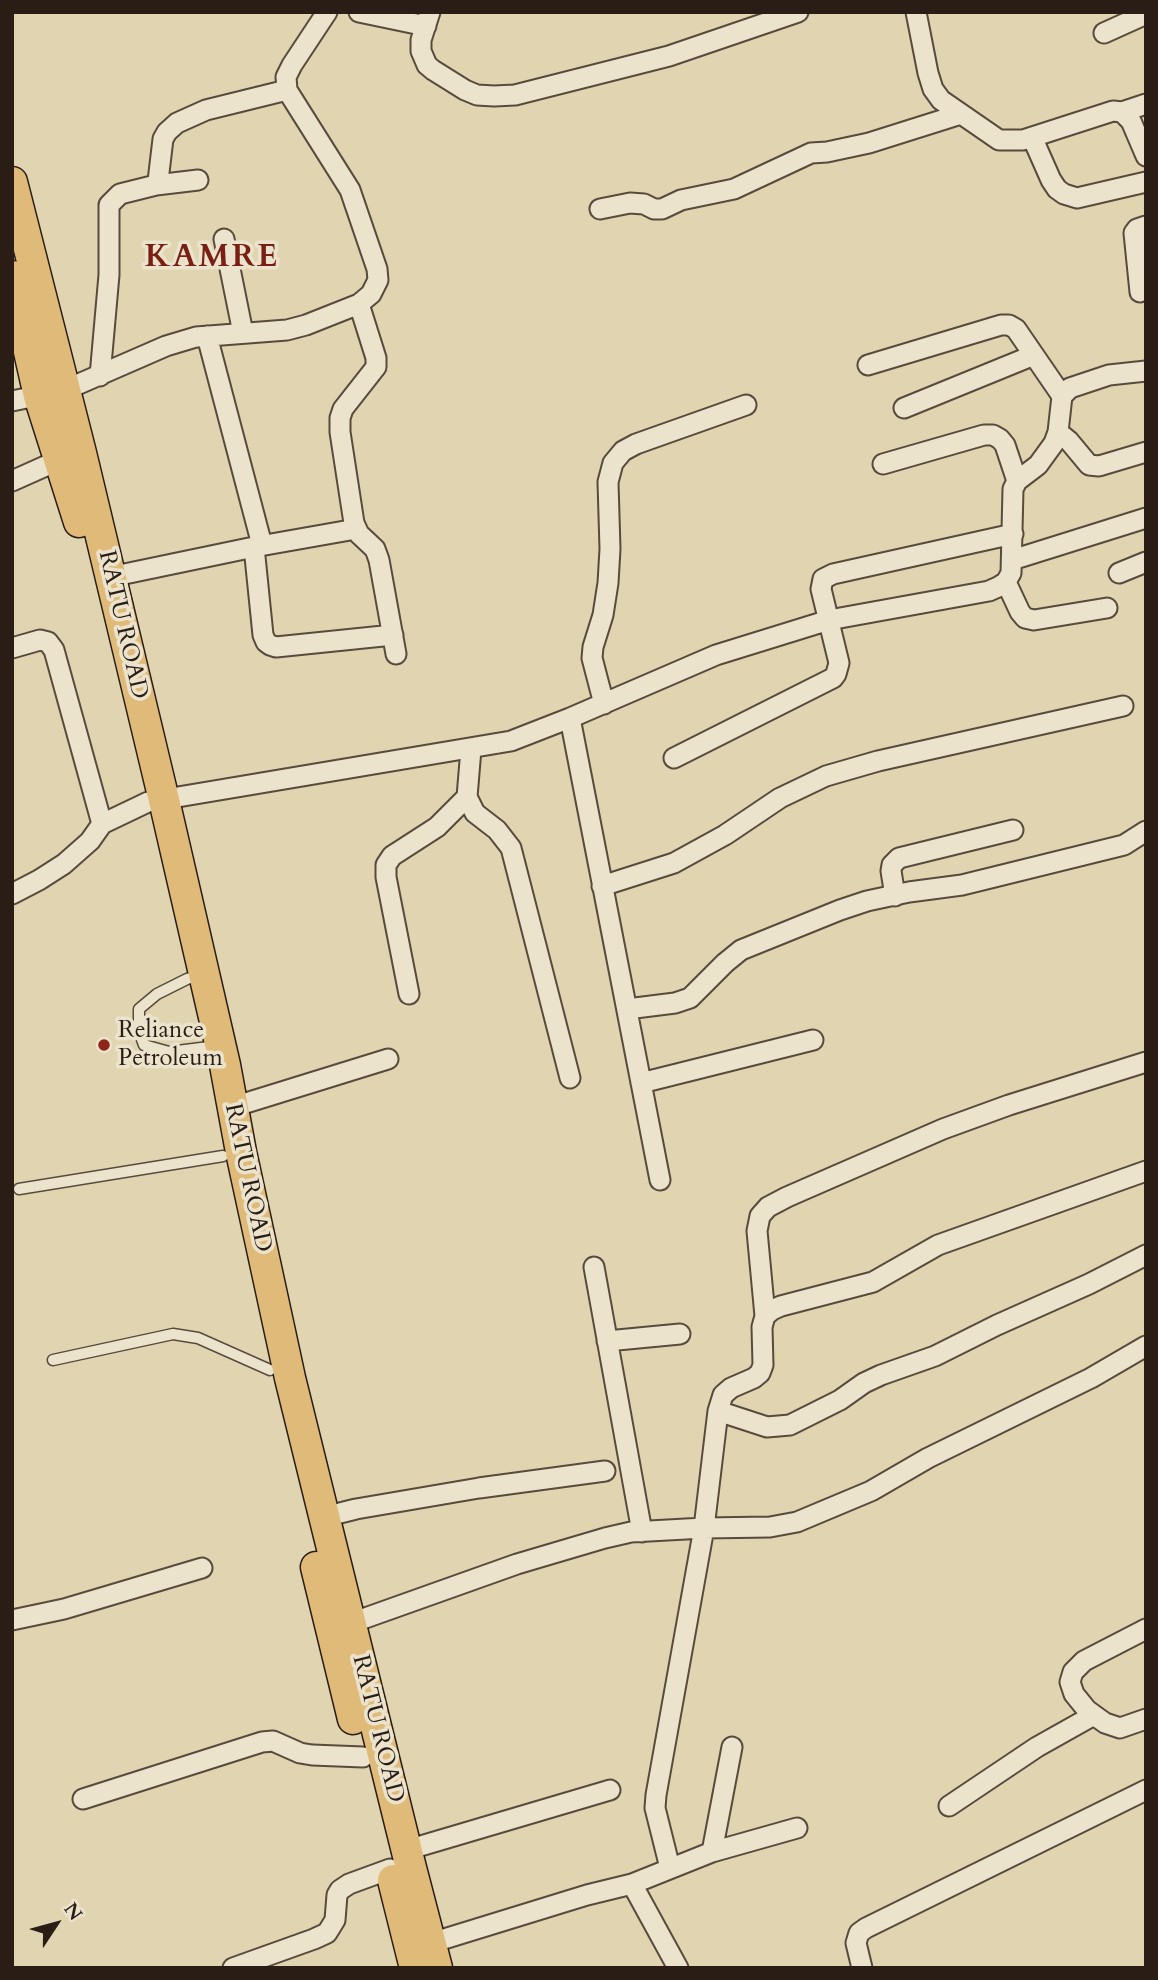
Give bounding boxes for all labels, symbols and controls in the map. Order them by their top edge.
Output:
district label: KAMRE [145,240,279,278]
street label: RATU ROAD [91,548,153,702]
place label: Reliance Petroleum [118,1017,223,1073]
marker: Reliance Petroleum [96,1037,112,1053]
street label: RATU ROAD [217,1101,277,1255]
street label: RATU ROAD [345,1652,409,1806]
north arrow [21,1889,91,1959]
text: N [58,1897,88,1926]

